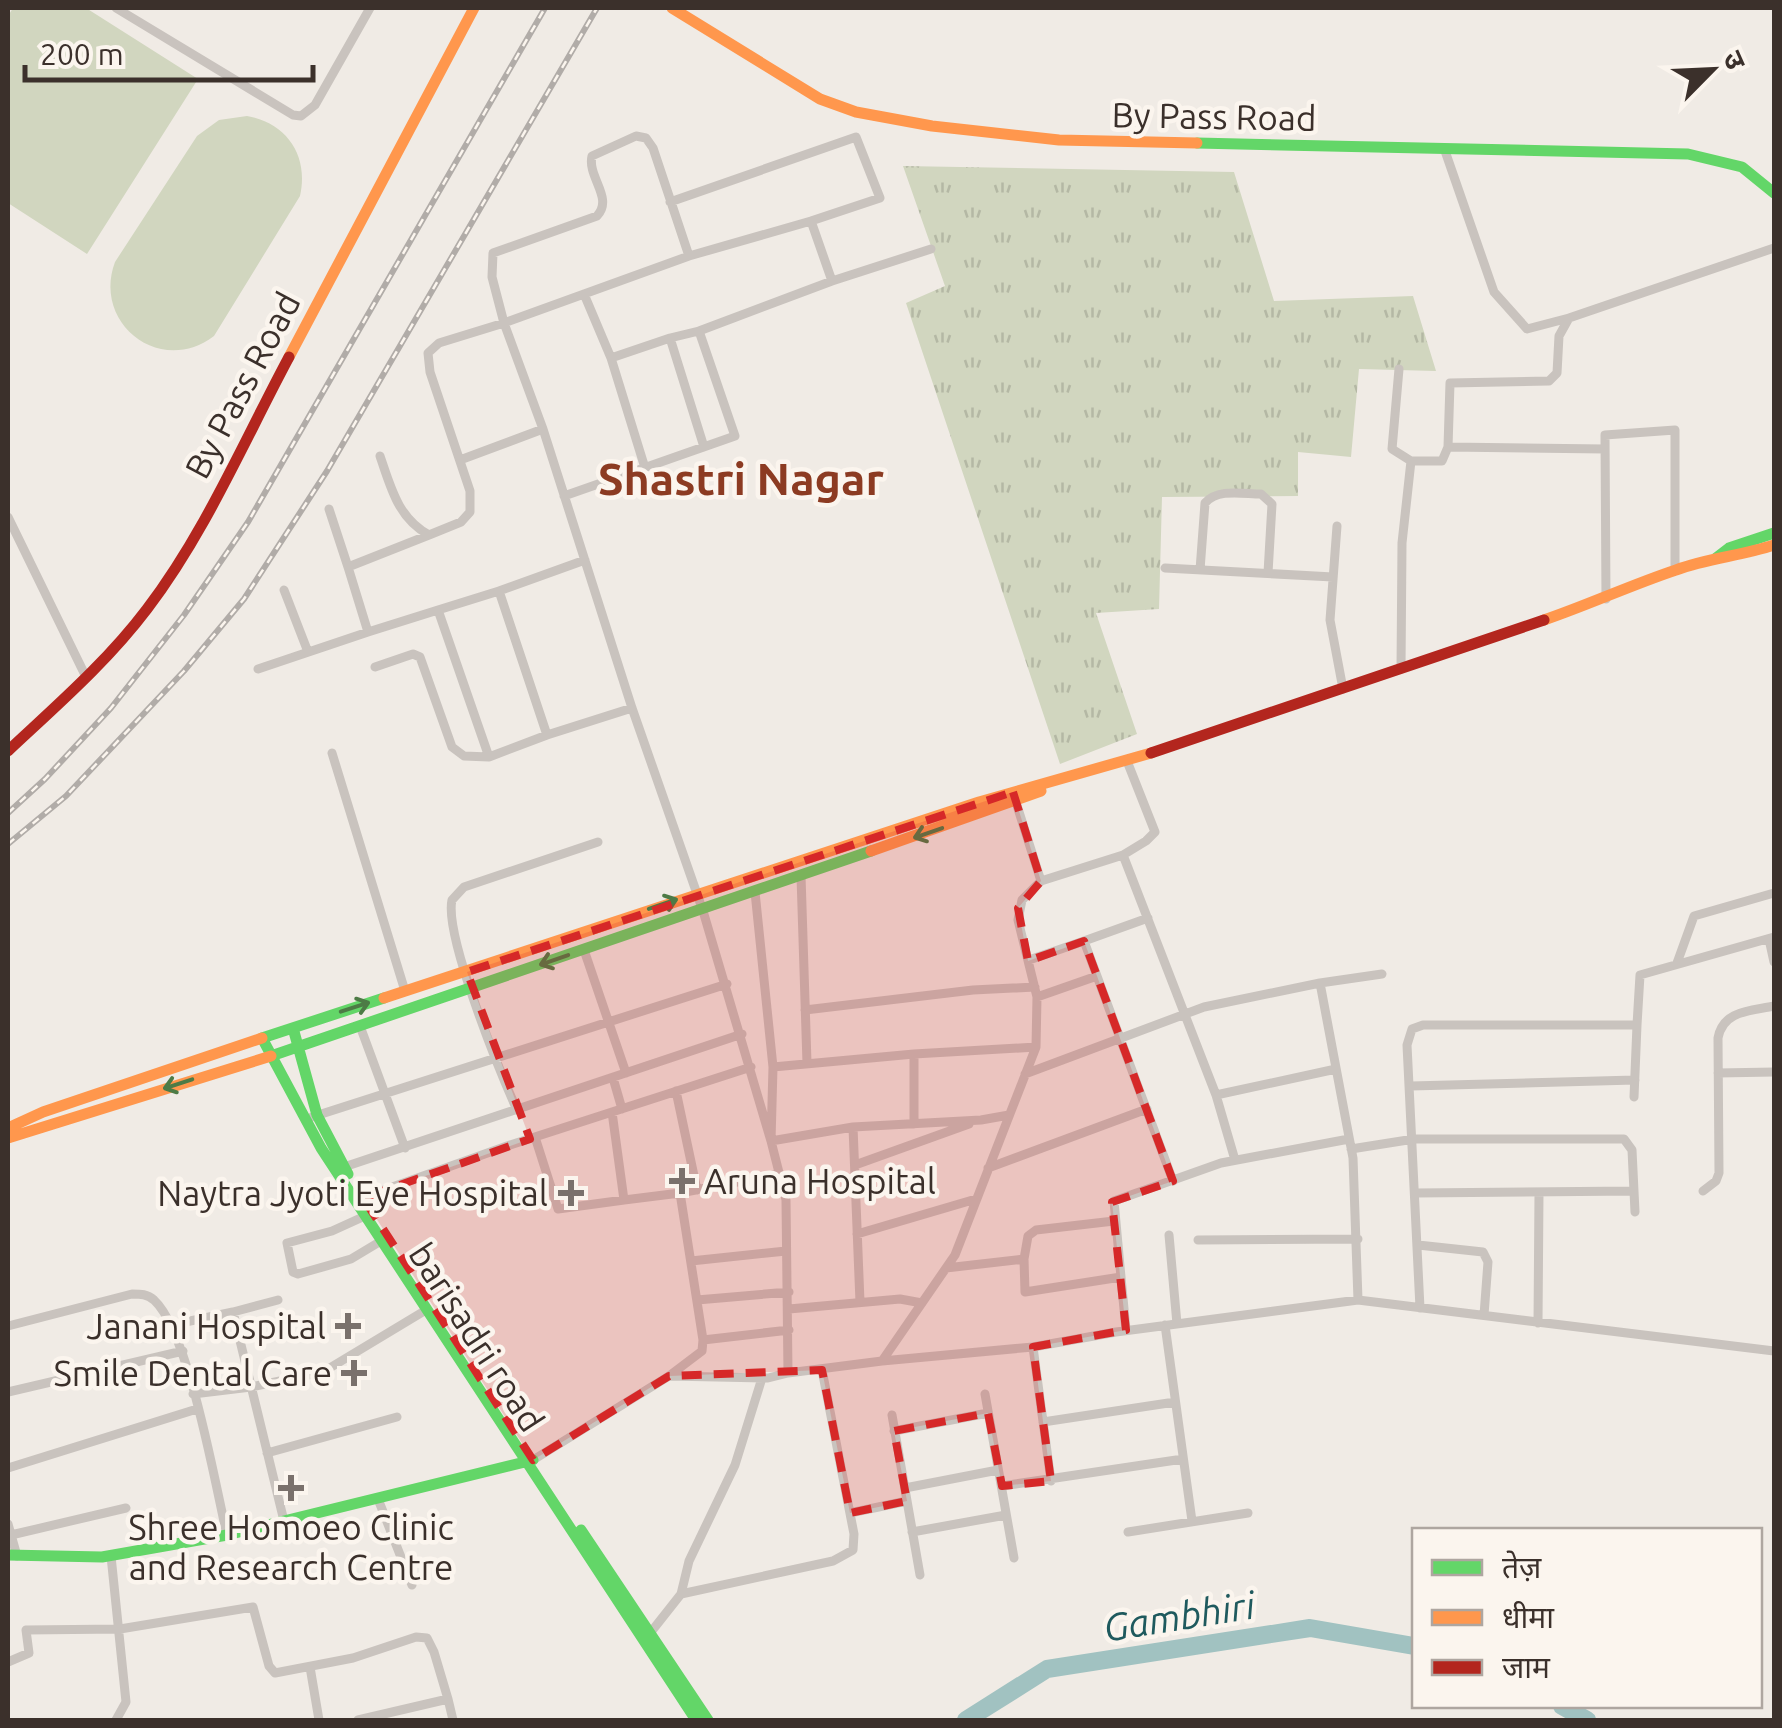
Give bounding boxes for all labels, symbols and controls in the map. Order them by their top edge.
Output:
scale bar [25,20,312,82]
north arrow [1662,20,1762,120]
text: 200 m [40,37,124,71]
text: उ [1718,46,1753,74]
street label: By Pass Road [1111,94,1317,138]
street label: By Pass Road [176,285,308,485]
district label: Shastri Nagar [598,453,885,504]
one-way arrow [914,825,945,843]
one-way arrow [647,894,678,912]
one-way arrow [539,953,571,971]
one-way arrow [339,997,370,1015]
one-way arrow [162,1076,194,1094]
place label: Aruna Hospital [704,1161,936,1201]
marker: Aruna Hospital [669,1168,695,1194]
place label: Naytra Jyoti Eye Hospital [157,1173,548,1213]
marker: Naytra Jyoti Eye Hospital [558,1180,584,1206]
street label: barisadri road [401,1236,553,1438]
place label: Janani Hospital [86,1306,326,1346]
marker: Janani Hospital [335,1313,361,1339]
place label: Smile Dental Care [54,1353,332,1393]
marker: Smile Dental Care [341,1360,367,1386]
marker: Shree Homoeo Clinic and Research Centre [278,1475,304,1501]
place label: Shree Homoeo Clinic and Research Centre [128,1507,454,1587]
legend [1412,1528,1762,1708]
text: तेज़ [1502,1550,1542,1584]
water label: Gambhiri [1100,1583,1259,1649]
text: धीमा [1502,1600,1555,1634]
text: जाम [1502,1650,1551,1684]

